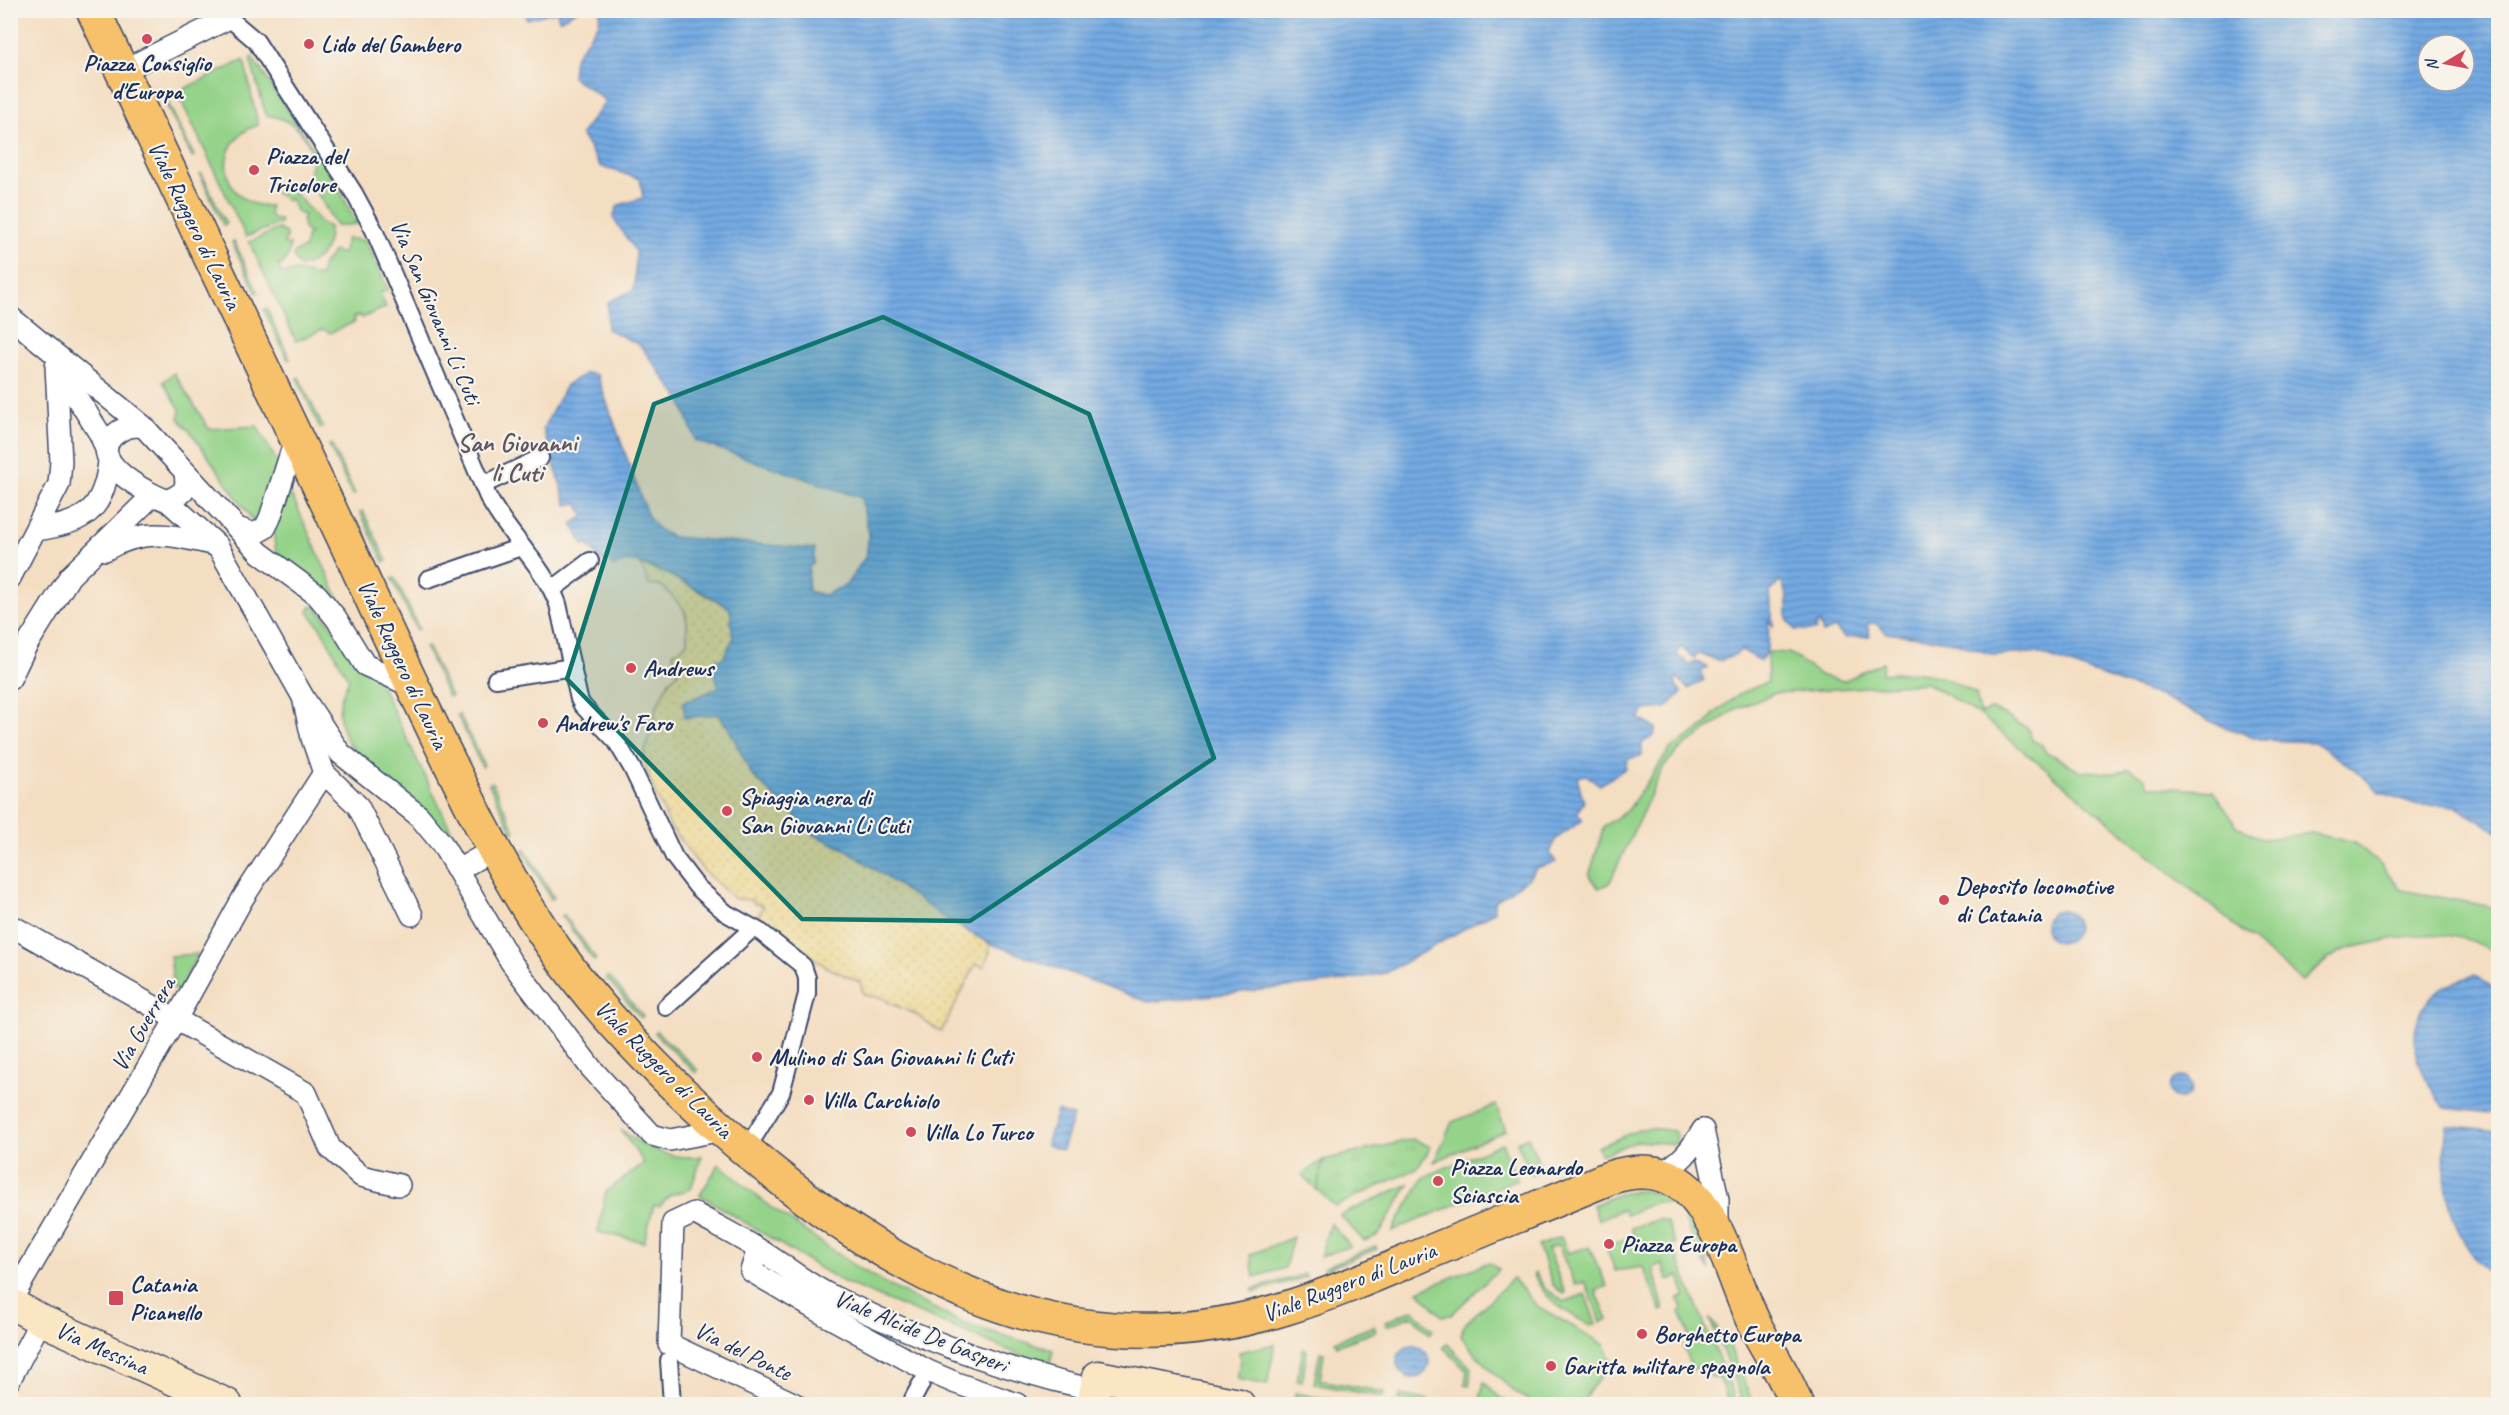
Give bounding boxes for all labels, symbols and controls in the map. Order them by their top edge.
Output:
place label: Lido del Gambero [321,29,463,59]
marker: Piazza Consiglio d'Europa [140,32,154,46]
north arrow [2416,33,2476,93]
marker: Lido del Gambero [302,37,316,51]
place label: Piazza Consiglio d'Europa [83,48,213,106]
text: N [2421,56,2443,72]
street label: Viale Ruggero di Lauria [141,136,249,315]
place label: Piazza del Tricolore [266,141,350,199]
marker: Piazza del Tricolore [247,163,261,177]
street label: Via San Giovanni Li Cuti [384,215,489,411]
district label: San Giovanni li Cuti [457,426,580,489]
street label: Viale Ruggero di Lauria [351,575,456,755]
place label: Andrews [643,653,716,683]
marker: Andrews [624,661,638,675]
place label: Andrew's Faro [555,708,675,738]
marker: Andrew's Faro [536,716,550,730]
place label: Spiaggia nera di San Giovanni Li Cuti [739,782,912,840]
marker: Spiaggia nera di San Giovanni Li Cuti [720,804,734,818]
place label: Deposito locomotive di Catania [1956,871,2115,929]
marker: Deposito locomotive di Catania [1937,893,1951,907]
street label: Via Guerrera [104,970,183,1076]
street label: Viale Ruggero di Lauria [589,994,740,1145]
place label: Mulino di San Giovanni li Cuti [769,1042,1016,1072]
marker: Mulino di San Giovanni li Cuti [750,1050,764,1064]
place label: Villa Carchiolo [821,1085,941,1115]
marker: Villa Carchiolo [802,1093,816,1107]
place label: Villa Lo Turco [923,1117,1035,1147]
marker: Villa Lo Turco [904,1125,918,1139]
place label: Piazza Leonardo Sciascia [1450,1152,1584,1210]
marker: Piazza Leonardo Sciascia [1431,1174,1445,1188]
place label: Piazza Europa [1621,1229,1738,1259]
street label: Viale Ruggero di Lauria [1258,1235,1441,1329]
marker: Piazza Europa [1602,1237,1616,1251]
place label: Catania Picanello [130,1269,203,1327]
street label: Viale Alcide De Gasperi [830,1283,1015,1381]
marker: Catania Picanello [107,1289,125,1307]
street label: Via Messina [51,1314,154,1382]
street label: Via del Ponte [690,1315,798,1388]
place label: Borghetto Europa [1654,1319,1802,1349]
marker: Borghetto Europa [1635,1327,1649,1341]
place label: Garitta militare spagnola [1563,1351,1771,1381]
marker: Garitta militare spagnola [1544,1359,1558,1373]

